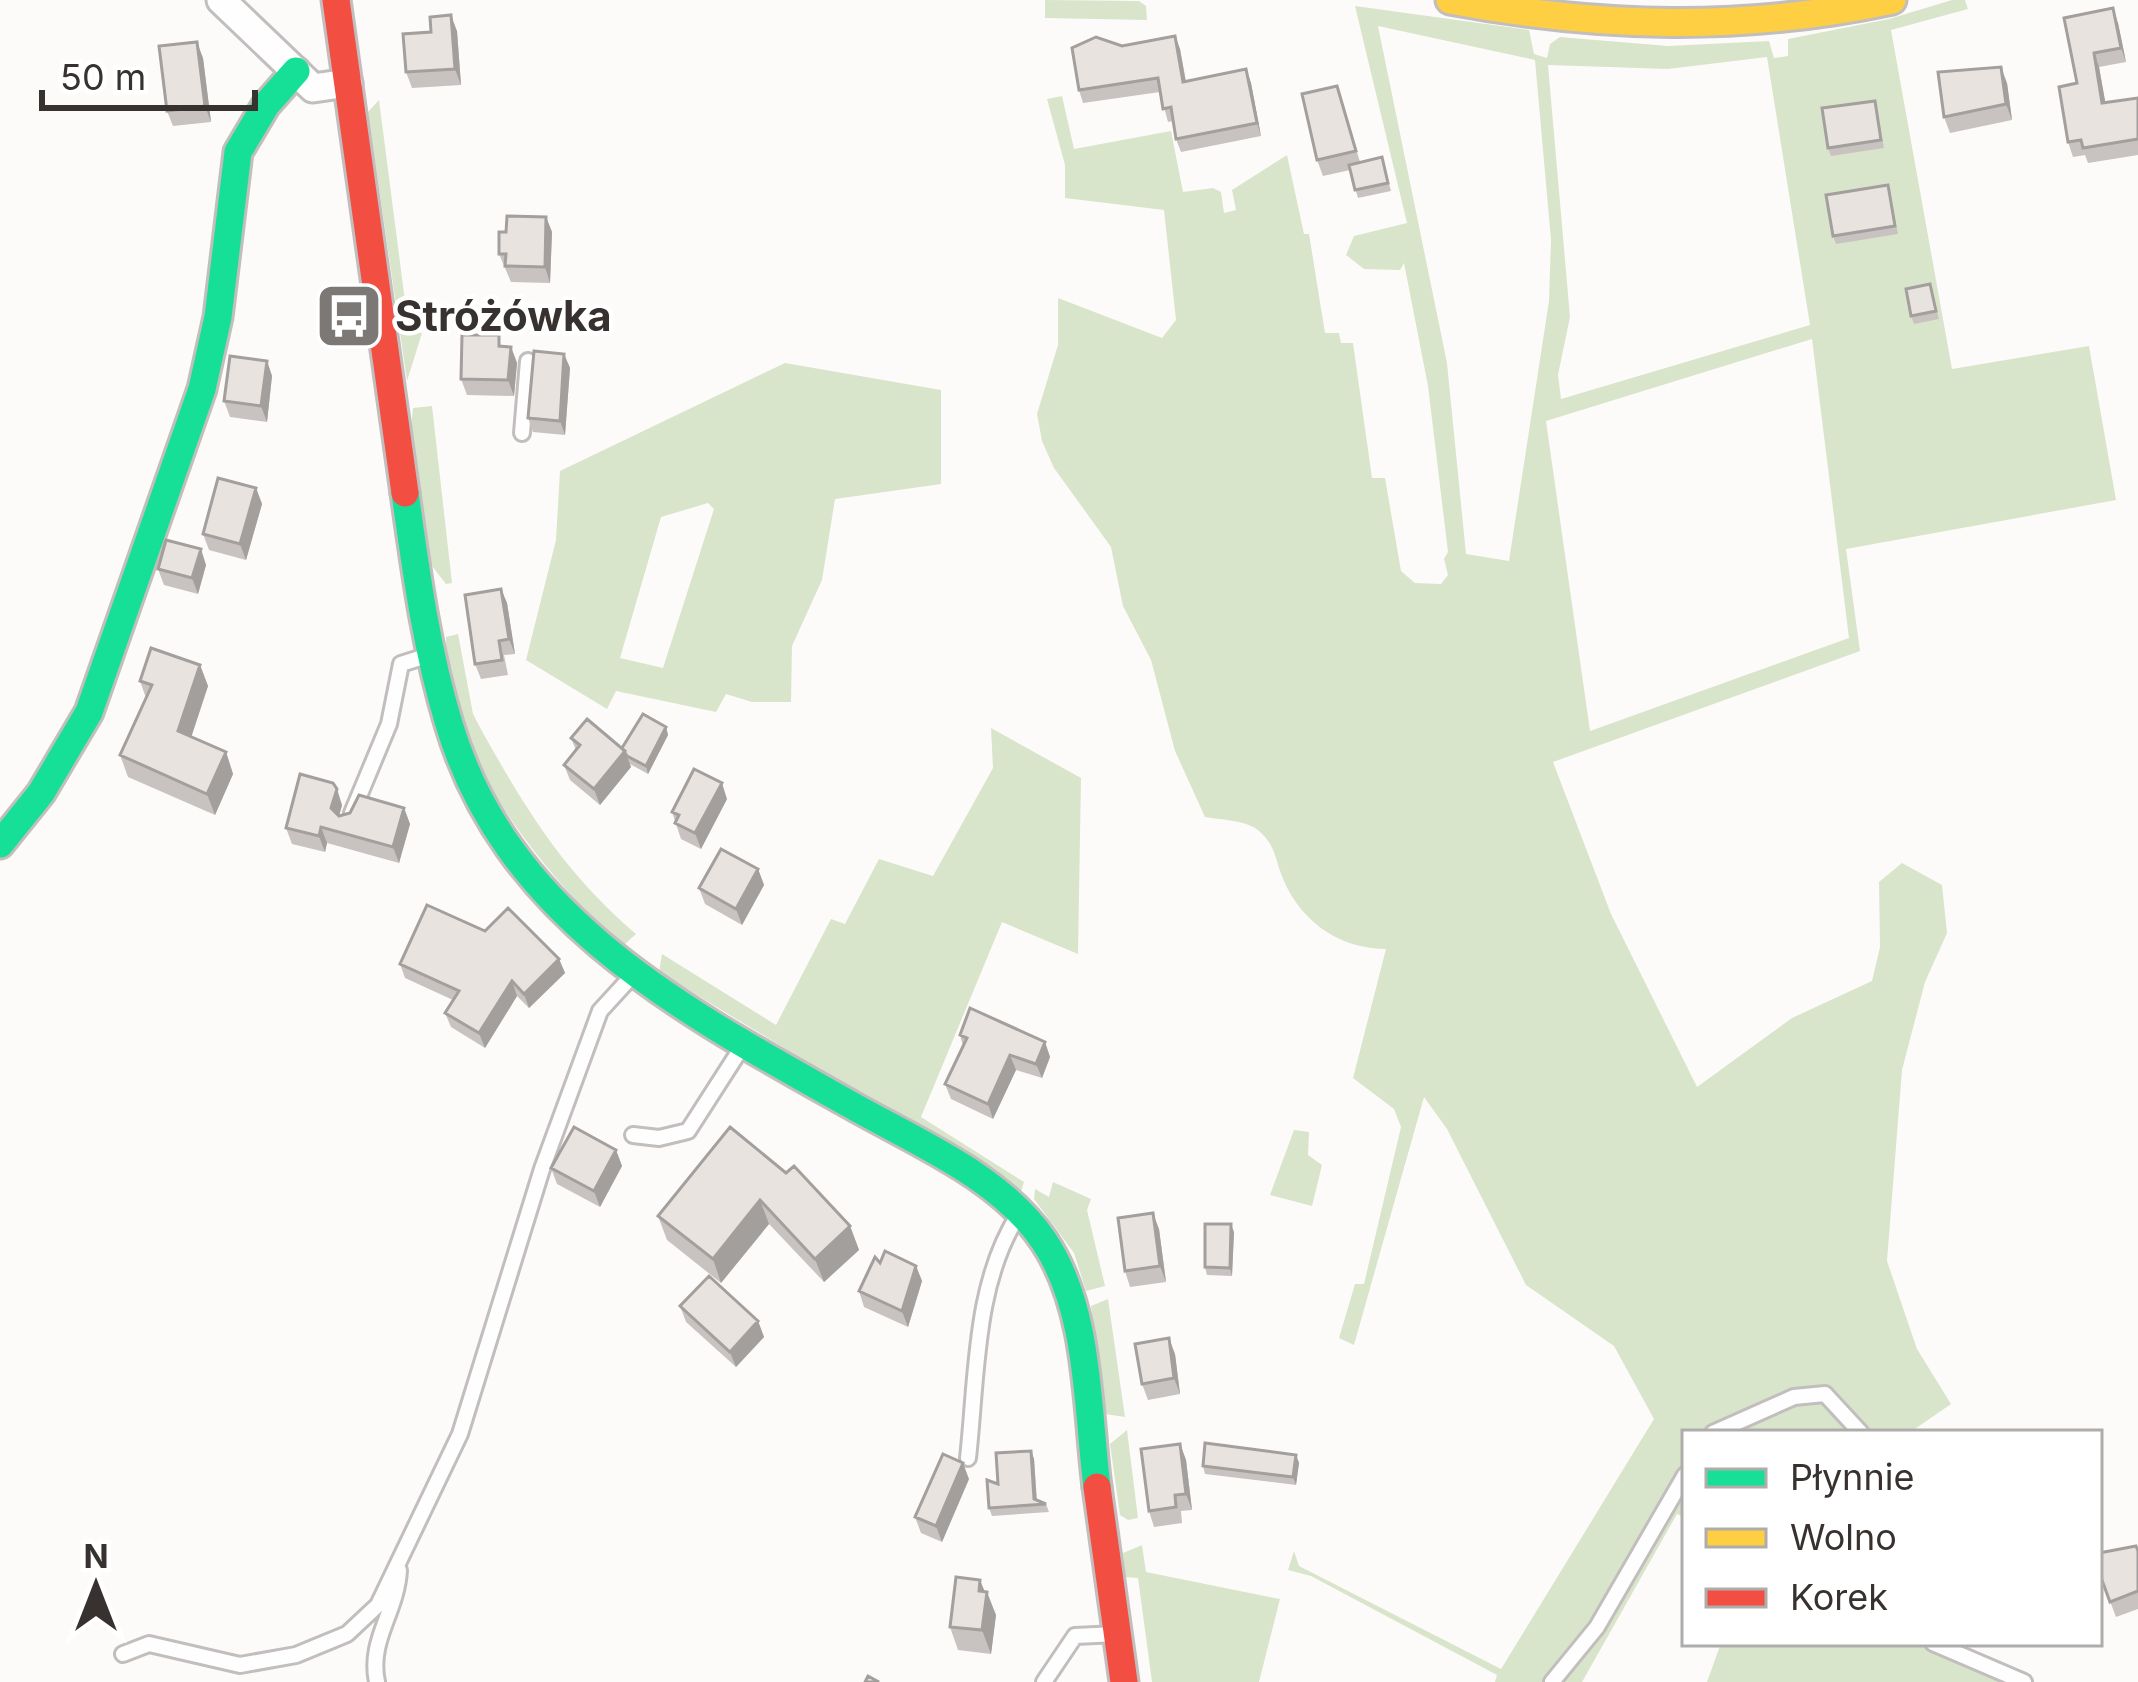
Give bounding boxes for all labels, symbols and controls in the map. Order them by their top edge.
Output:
scale bar [42,36,255,110]
text: 50 m [60,55,146,99]
bus stop icon: Stróżówka [314,281,384,351]
place label: Stróżówka [395,290,612,341]
legend [1682,1430,2102,1646]
text: Płynnie [1790,1455,1914,1499]
text: Wolno [1790,1515,1897,1559]
north arrow [36,1526,156,1646]
text: N [83,1536,109,1576]
text: Korek [1790,1575,1888,1619]

